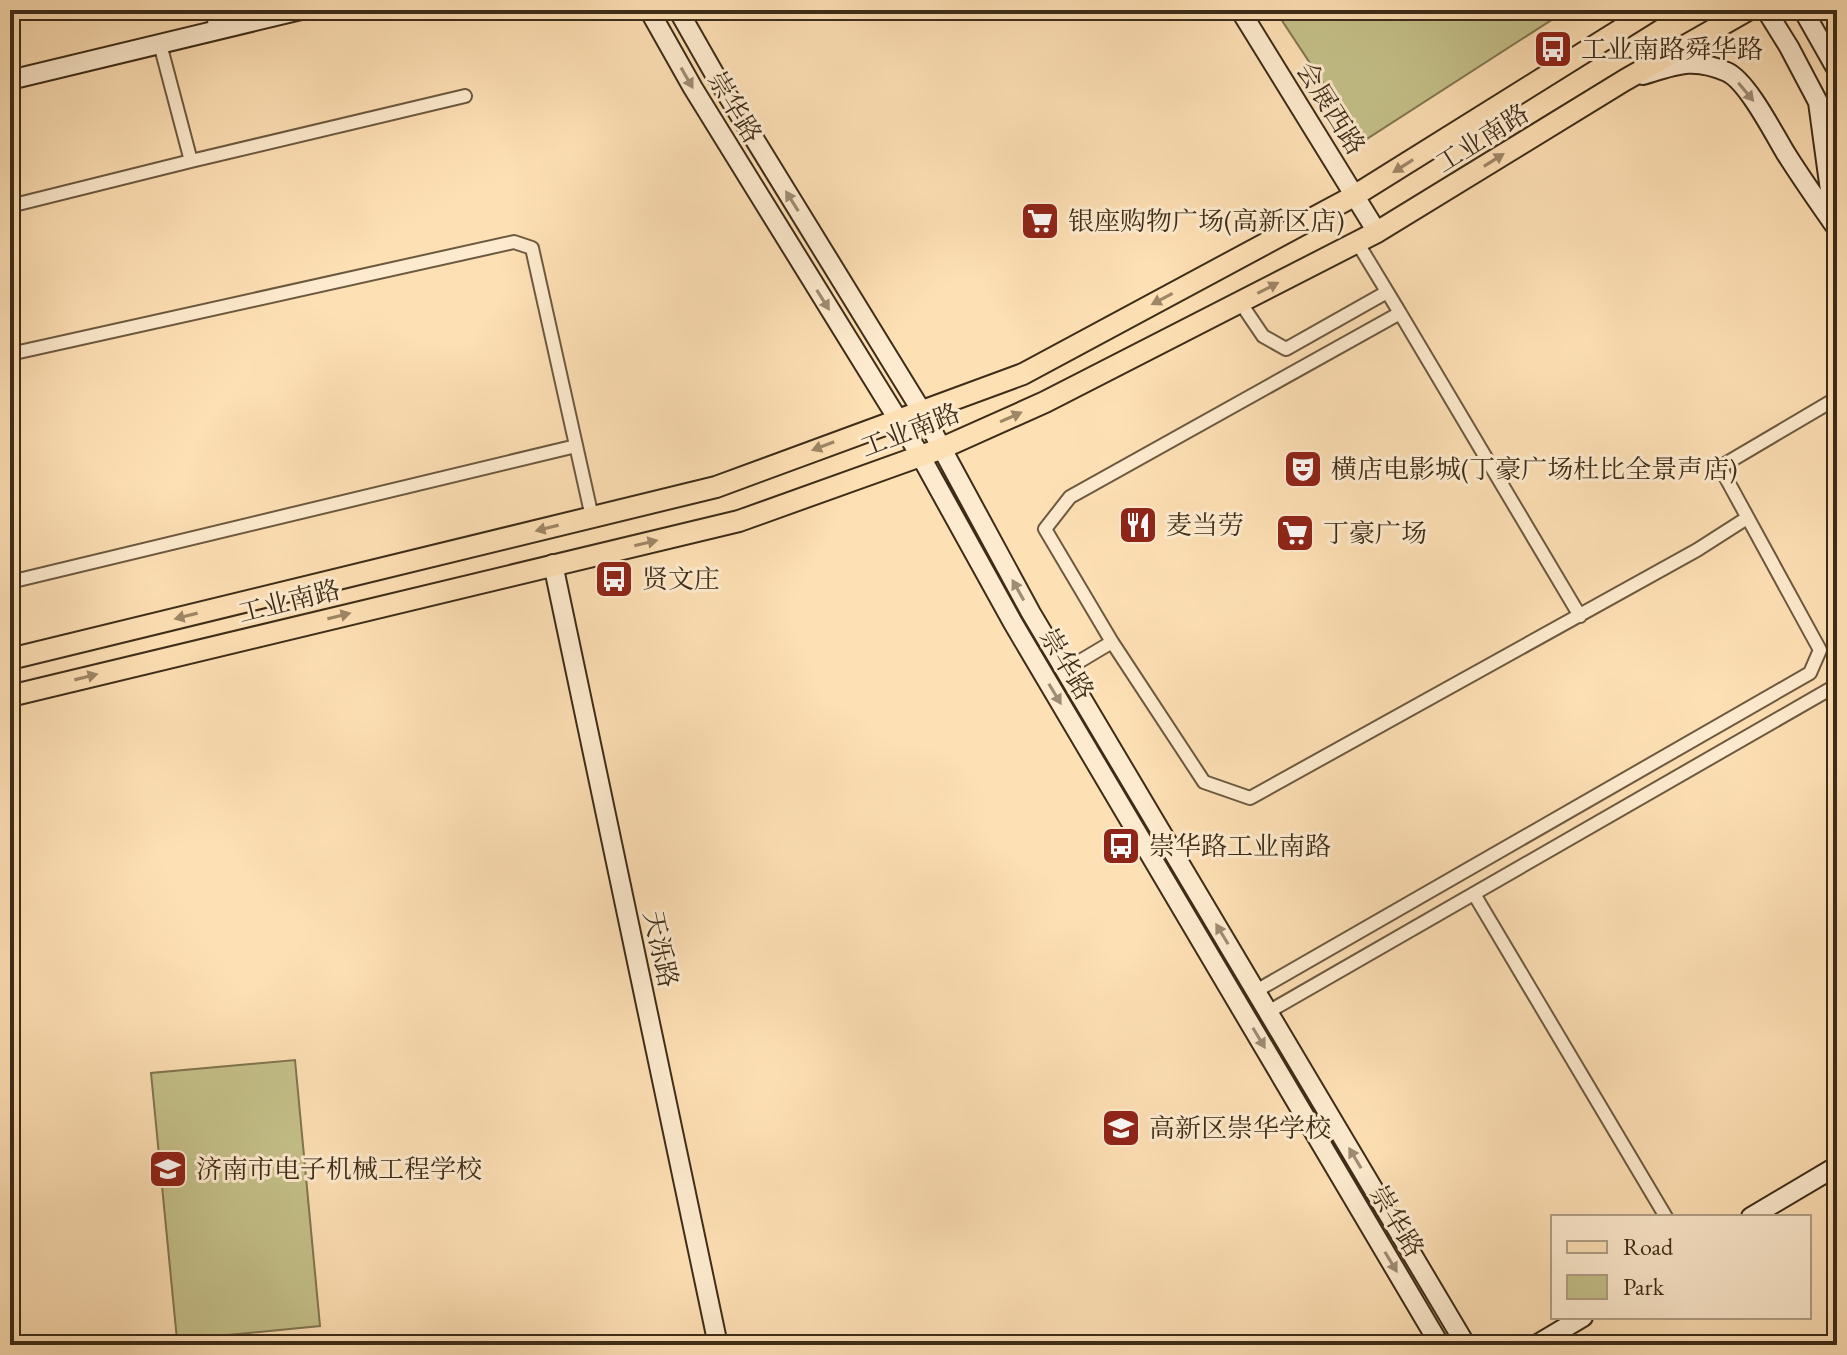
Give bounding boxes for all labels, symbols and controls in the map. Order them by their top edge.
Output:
bus stop icon: 工业南路舜华路 [1532,28,1574,70]
place label: 工业南路舜华路 [1581,32,1763,66]
street label: 会展西路 [1289,55,1373,161]
street label: 崇华路 [700,65,770,149]
one-way arrow [680,67,694,89]
one-way arrow [1737,81,1754,101]
street label: 工业南路 [1429,96,1535,180]
one-way arrow [1483,154,1505,168]
one-way arrow [1392,158,1414,172]
one-way arrow [785,190,799,212]
supermarket icon: 银座购物广场(高新区店) [1019,200,1061,242]
place label: 银座购物广场(高新区店) [1068,204,1344,238]
one-way arrow [1257,281,1280,295]
one-way arrow [815,289,829,311]
one-way arrow [1151,291,1173,305]
street label: 工业南路 [855,395,965,465]
one-way arrow [999,411,1023,424]
one-way arrow [811,440,835,453]
theatre icon: 横店电影城(丁豪广场杜比全景声店) [1282,448,1324,490]
place label: 横店电影城(丁豪广场杜比全景声店) [1331,452,1737,486]
restaurant icon: 麦当劳 [1117,504,1159,546]
place label: 麦当劳 [1166,508,1244,542]
supermarket icon: 丁豪广场 [1274,512,1316,554]
place label: 丁豪广场 [1323,516,1427,550]
one-way arrow [535,522,560,535]
one-way arrow [634,536,659,549]
bus stop icon: 贤文庄 [593,558,635,600]
place label: 贤文庄 [642,562,720,596]
street label: 工业南路 [234,572,344,630]
one-way arrow [1012,579,1026,601]
one-way arrow [173,610,198,623]
one-way arrow [326,610,351,622]
street label: 崇华路 [1032,622,1102,706]
one-way arrow [73,671,98,683]
one-way arrow [1048,683,1062,705]
bus stop icon: 崇华路工业南路 [1100,825,1142,867]
place label: 崇华路工业南路 [1149,829,1331,863]
street label: 天泺路 [636,907,686,991]
one-way arrow [1215,923,1229,945]
one-way arrow [1251,1027,1265,1049]
school or university icon: 高新区崇华学校 [1100,1107,1142,1149]
place label: 高新区崇华学校 [1149,1111,1331,1145]
one-way arrow [1348,1147,1362,1169]
school or university icon: 济南市电子机械工程学校 [147,1148,189,1190]
place label: 济南市电子机械工程学校 [196,1152,482,1186]
street label: 崇华路 [1362,1179,1432,1263]
legend [1551,1215,1811,1319]
text: Road [1623,1231,1674,1262]
one-way arrow [1384,1251,1398,1273]
text: Park [1623,1271,1665,1302]

